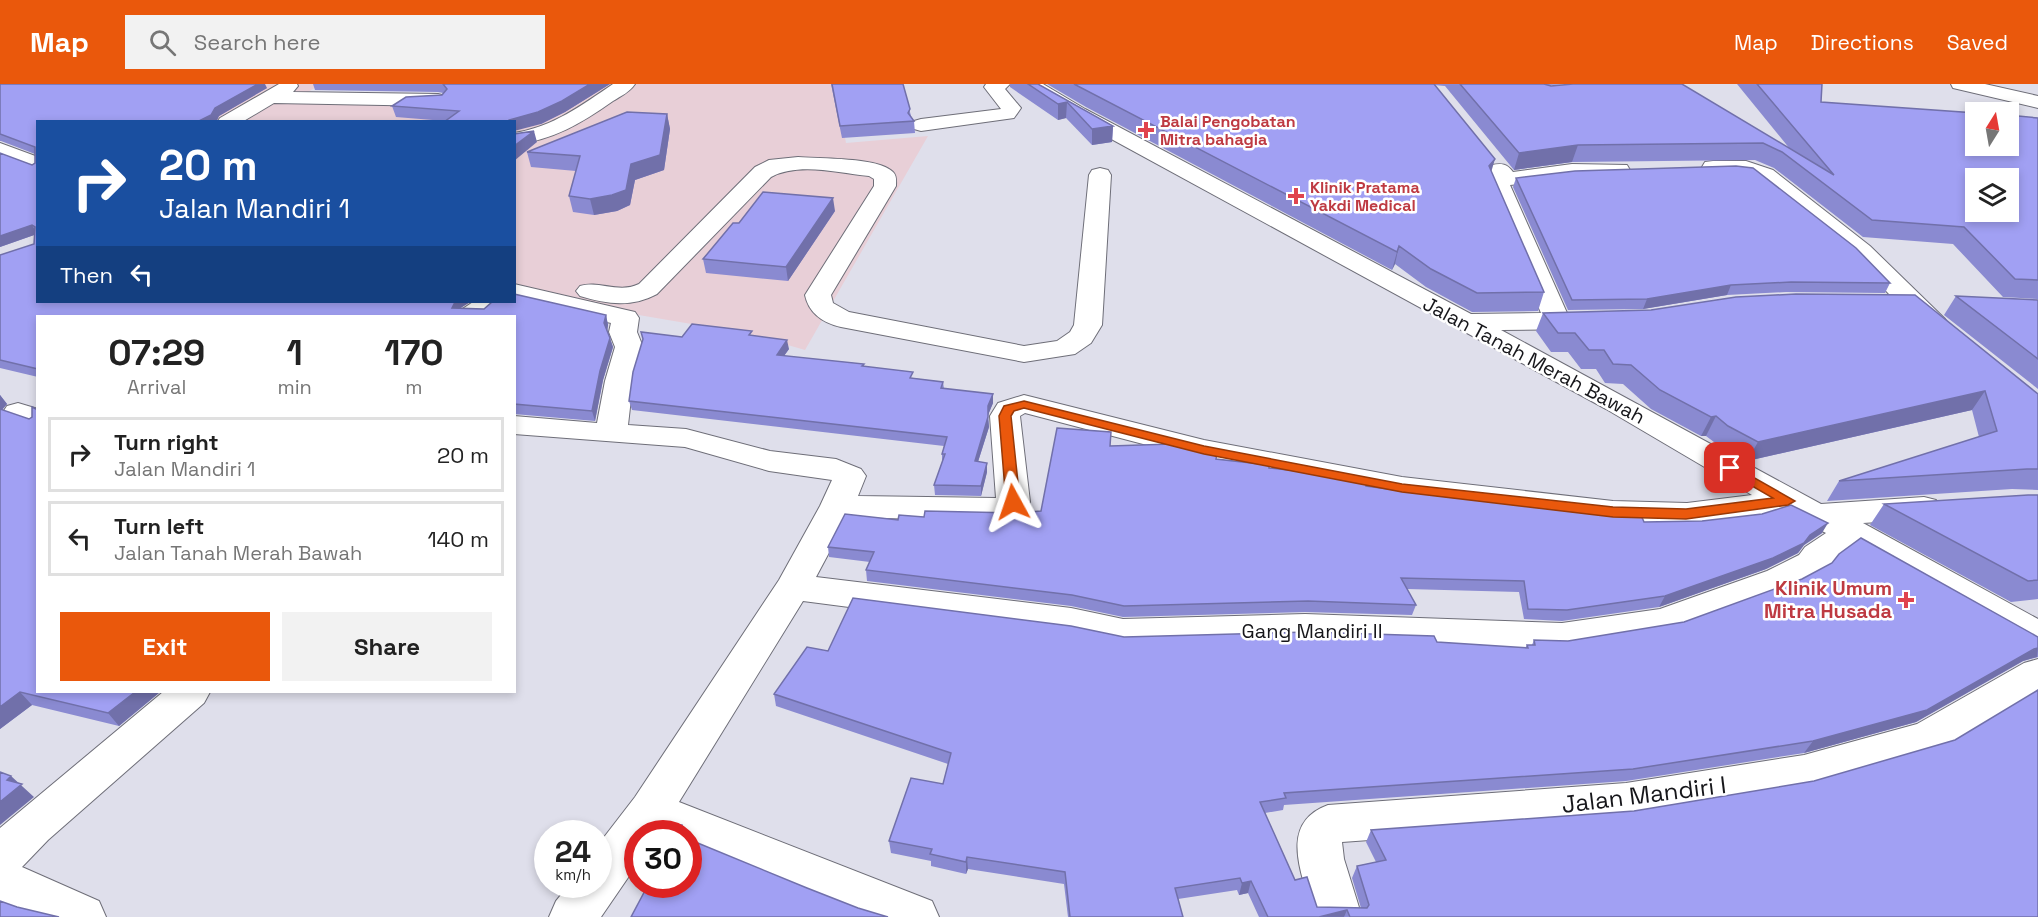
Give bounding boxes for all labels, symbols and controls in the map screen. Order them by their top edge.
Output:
search box [125,15,545,69]
text: Map [30,24,89,60]
icon: search [146,26,179,59]
text: Search here [194,28,321,56]
text: Map [1734,29,1778,56]
text: Directions [1811,29,1914,56]
text: Saved [1947,29,2008,56]
north arrow [1965,102,2019,156]
map controls [1965,102,2019,222]
place label: Balai Pengobatan Mitra bahagia [1160,111,1296,150]
marker: Balai Pengobatan Mitra bahagia [1137,121,1155,139]
text: 20 m [159,139,258,192]
icon: right [60,144,138,222]
button: layers [1965,168,2019,222]
place label: Klinik Pratama Yakdi Medical [1310,177,1420,216]
marker: Klinik Pratama Yakdi Medical [1287,187,1305,205]
text: Jalan Mandiri 1 [159,191,350,226]
icon: left [125,258,158,291]
text: Then [60,261,113,289]
street label: Jalan Tanah Merah Bawah [1418,290,1650,430]
text: 07:29 [108,330,205,376]
text: 1 [287,330,303,376]
text: 170 [384,330,444,376]
text: Arrival [127,374,186,400]
text: min [278,374,312,400]
text: m [405,374,423,400]
text: Turn right [114,428,219,456]
icon: right [63,438,96,471]
text: 20 m [437,441,489,469]
pin [1704,442,1755,493]
icon: arrive [1713,451,1746,484]
text: Jalan Mandiri 1 [114,456,255,482]
position arrow [981,470,1045,534]
text: Turn left [114,512,204,540]
icon: left [63,522,96,555]
text: 140 m [427,525,489,553]
text: Jalan Tanah Merah Bawah [114,540,362,566]
place label: Klinik Umum Mitra Husada [1764,575,1892,624]
marker: Klinik Umum Mitra Husada [1897,591,1915,609]
button: Exit [60,612,270,681]
button: Share [282,612,492,681]
street label: Gang Mandiri II [1241,618,1383,644]
street label: Jalan Mandiri I [1560,769,1728,820]
speed limit sign: 30 [624,820,702,898]
text: 24 [555,832,591,871]
text: km/h [555,865,591,884]

